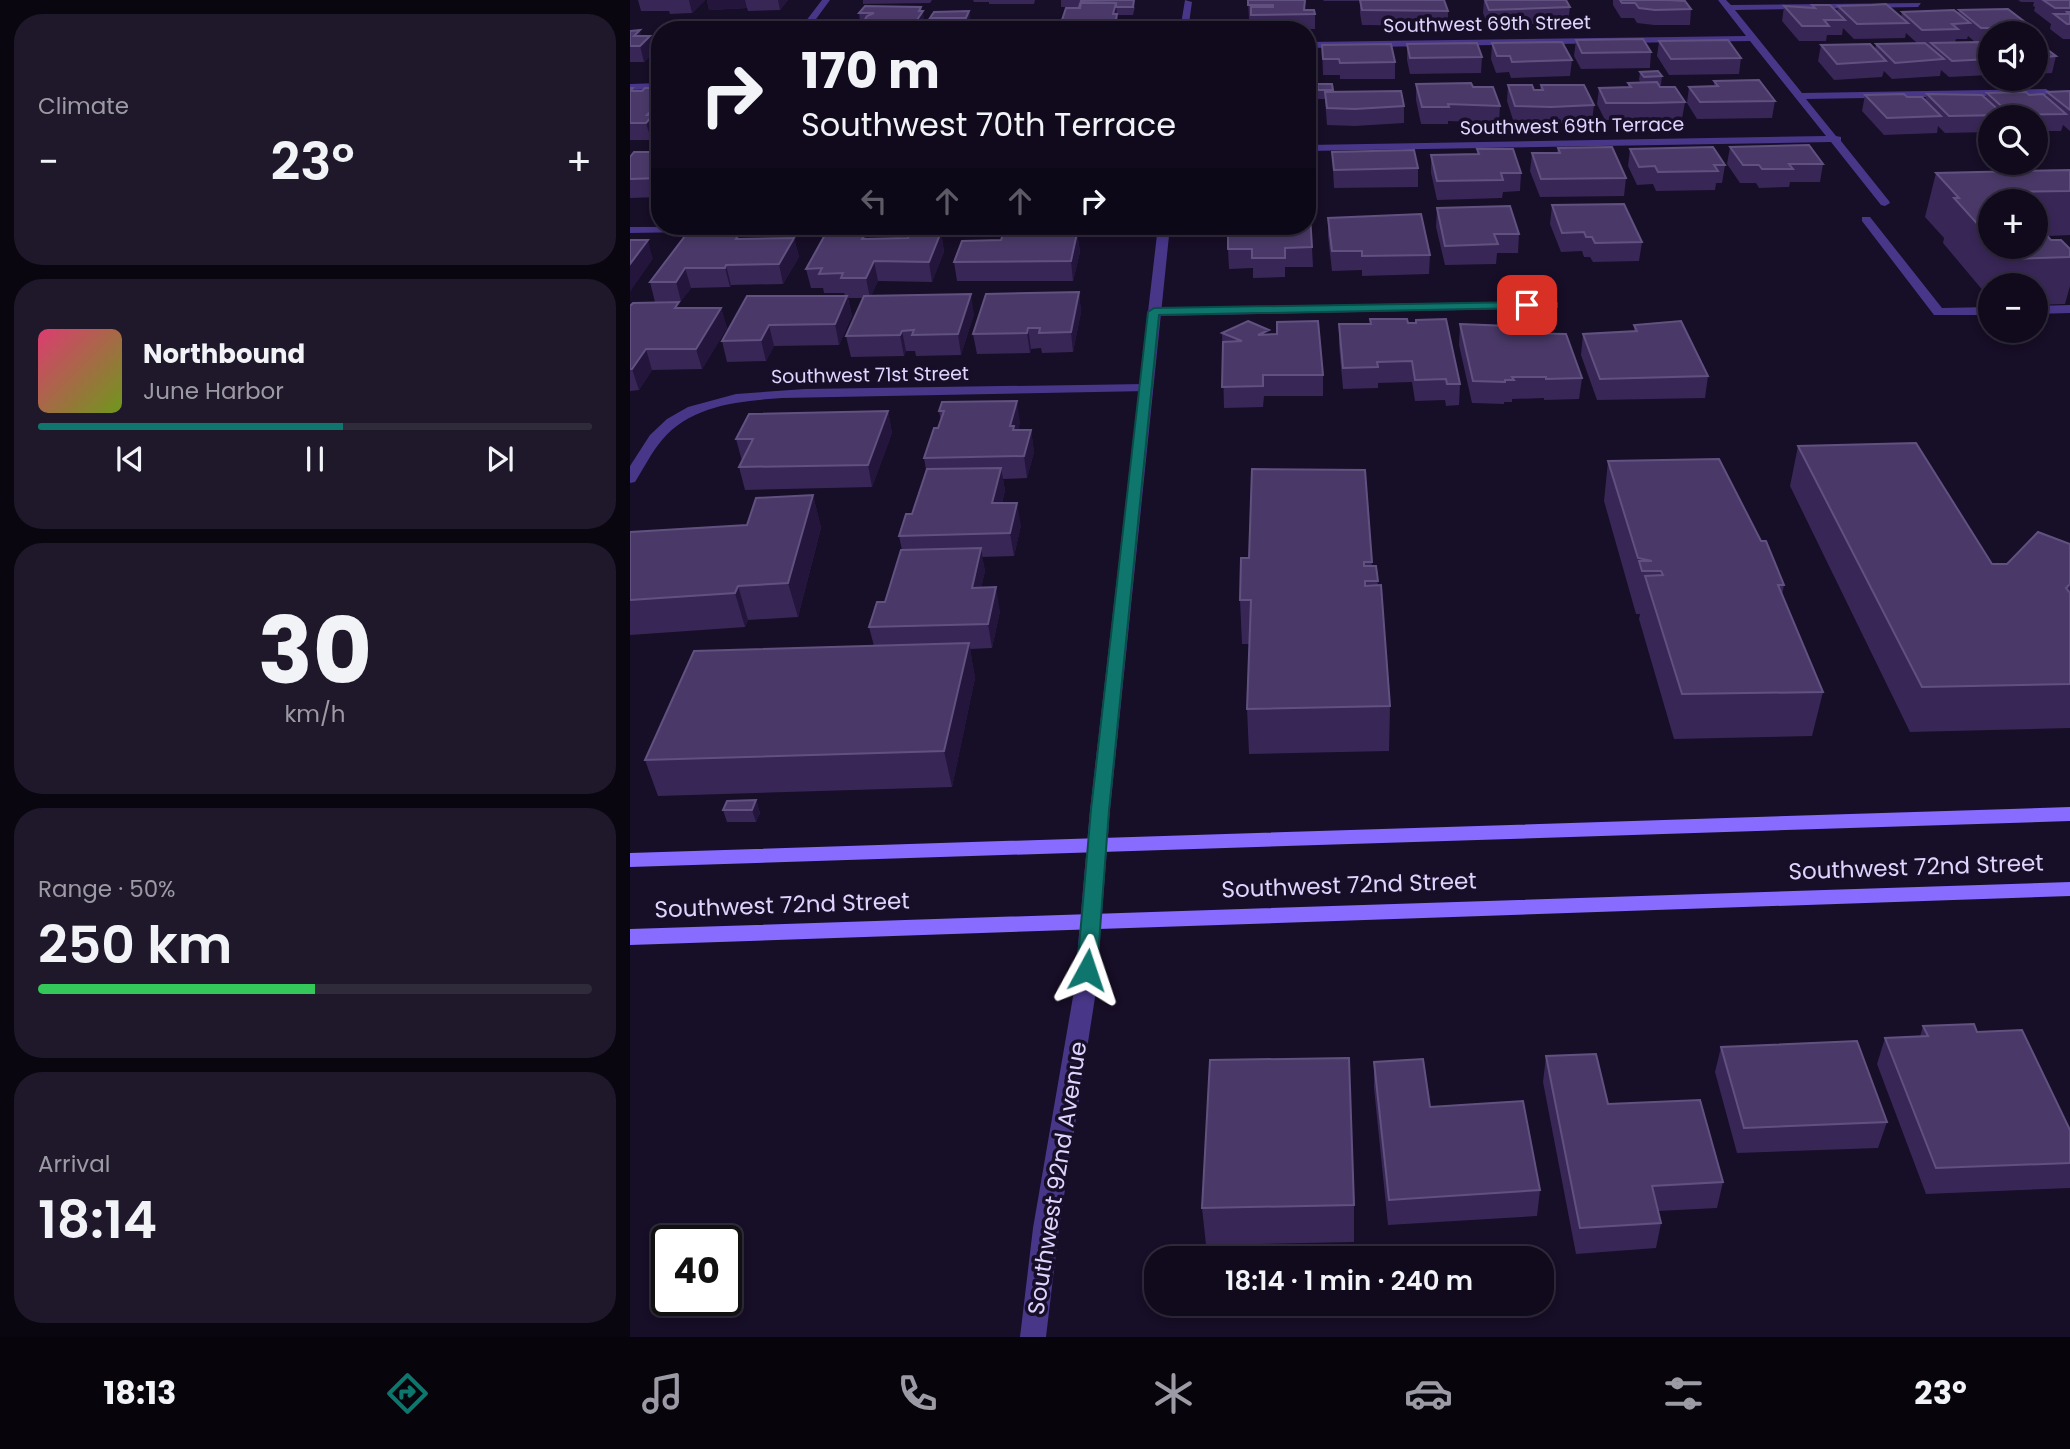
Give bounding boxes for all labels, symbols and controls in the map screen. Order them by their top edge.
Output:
street label: Southwest 69th Street [1383,9,1591,39]
map controls [1978,21,2048,343]
button: sound [1978,21,2048,91]
text: 170 m [801,37,940,105]
icon: right [686,49,777,140]
text: Climate [38,90,129,122]
text: Southwest 70th Terrace [801,102,1176,147]
button: search [1978,105,2048,175]
street label: Southwest 69th Terrace [1460,111,1684,141]
text: 23° [270,125,355,198]
text: − [38,135,59,188]
text: + [566,135,592,188]
icon: left [855,182,893,220]
icon: ahead [928,182,966,220]
icon: ahead [1001,182,1039,220]
icon: right [1074,182,1112,220]
button: + [1978,189,2048,259]
button: − [1978,273,2048,343]
pin [1497,275,1557,335]
icon: arrive [1508,286,1546,324]
text: Northbound [143,336,305,372]
street label: Southwest 71st Street [771,360,969,390]
text: June Harbor [143,375,284,407]
icon: previous [111,440,149,478]
icon: pause [296,440,334,478]
icon: next [481,440,519,478]
text: 30 [258,587,372,715]
text: km/h [284,698,346,730]
street label: Southwest 72nd Street [1788,847,2044,887]
street label: Southwest 72nd Street [1221,865,1477,905]
text: Range · 50% [38,873,176,905]
street label: Southwest 72nd Street [654,885,910,925]
text: 250 km [38,908,232,981]
position arrow [1050,933,1124,1007]
street label: Southwest 92nd Avenue [1020,1039,1094,1317]
text: Arrival [38,1148,110,1180]
text: 18:14 [38,1183,157,1256]
speed limit sign: 40 [651,1225,742,1316]
text: 18:14 · 1 min · 240 m [1225,1263,1473,1299]
icon: directions [383,1369,432,1418]
icon: music [638,1369,687,1418]
icon: phone [893,1369,942,1418]
icon: climate [1149,1369,1198,1418]
icon: car [1404,1369,1453,1418]
icon: filters [1659,1369,1708,1418]
text: 18:13 [103,1370,176,1415]
text: 23° [1914,1370,1967,1415]

